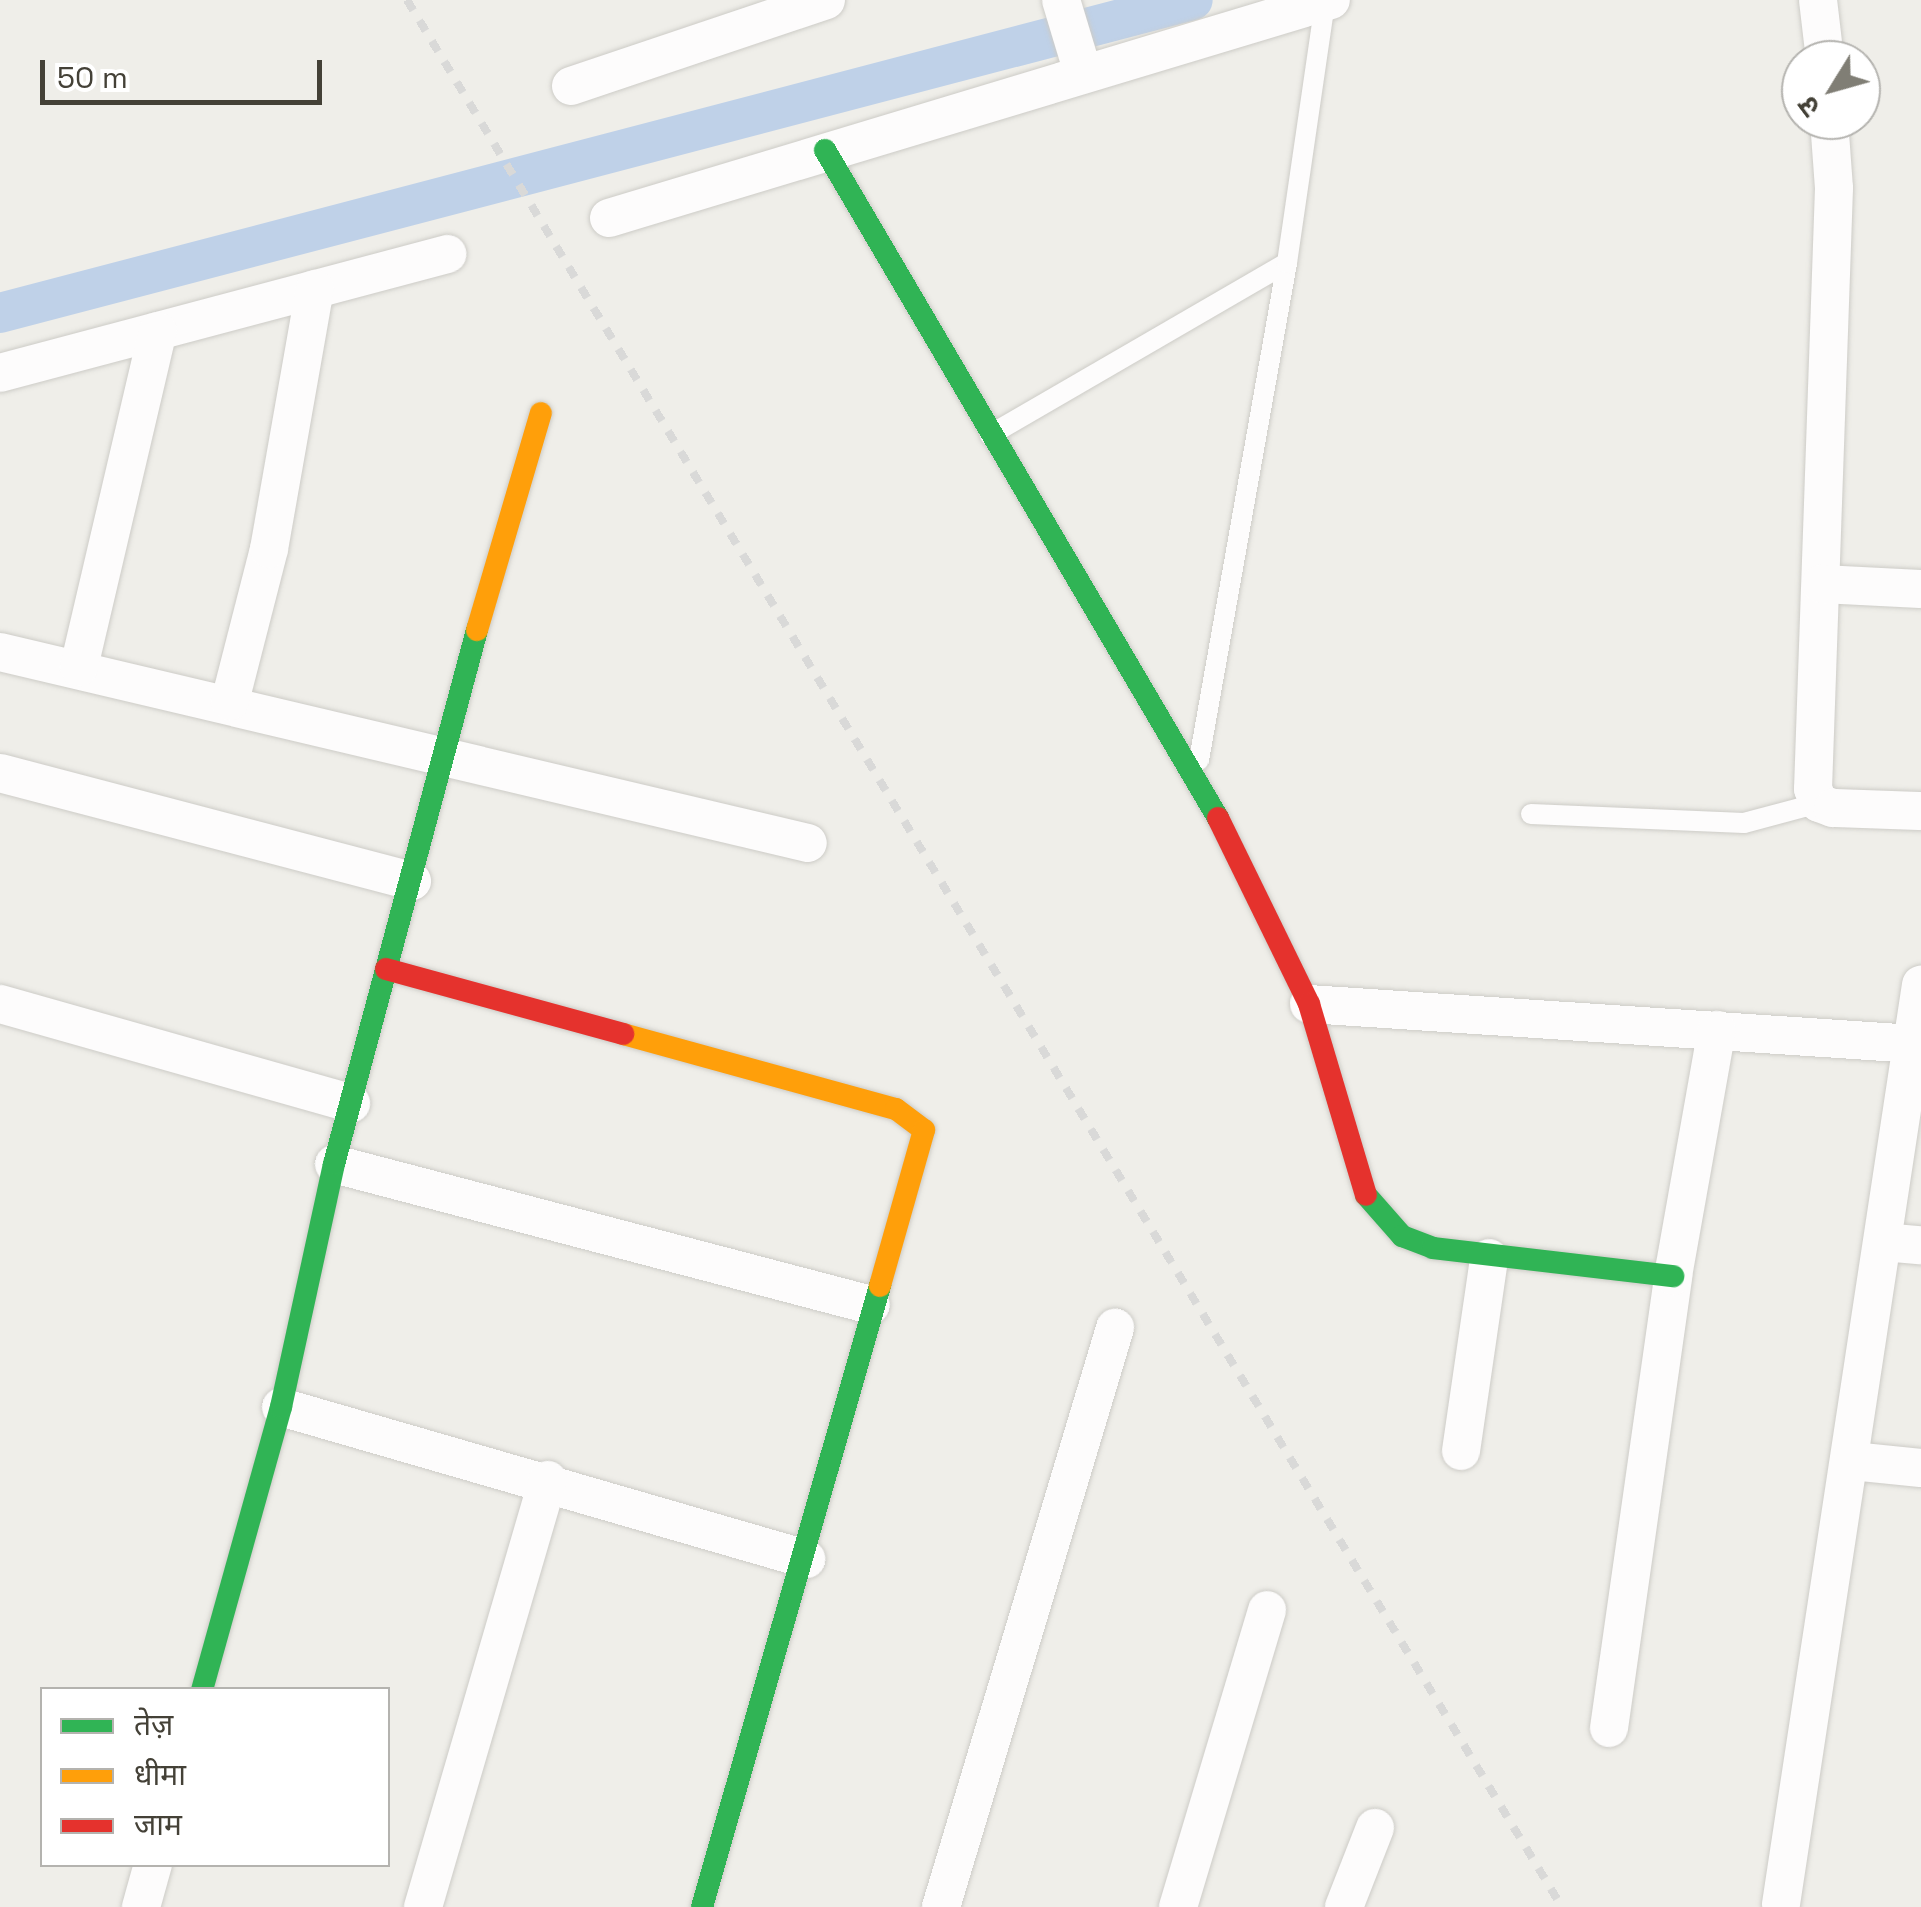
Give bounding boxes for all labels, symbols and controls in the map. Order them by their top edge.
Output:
scale bar [45,40,328,102]
north arrow [1781,40,1881,140]
text: 50 m [57,58,128,97]
text: उ [1789,89,1828,124]
legend [40,1687,390,1867]
text: तेज़ [134,1705,173,1744]
text: धीमा [134,1755,186,1794]
text: जाम [134,1805,182,1844]

